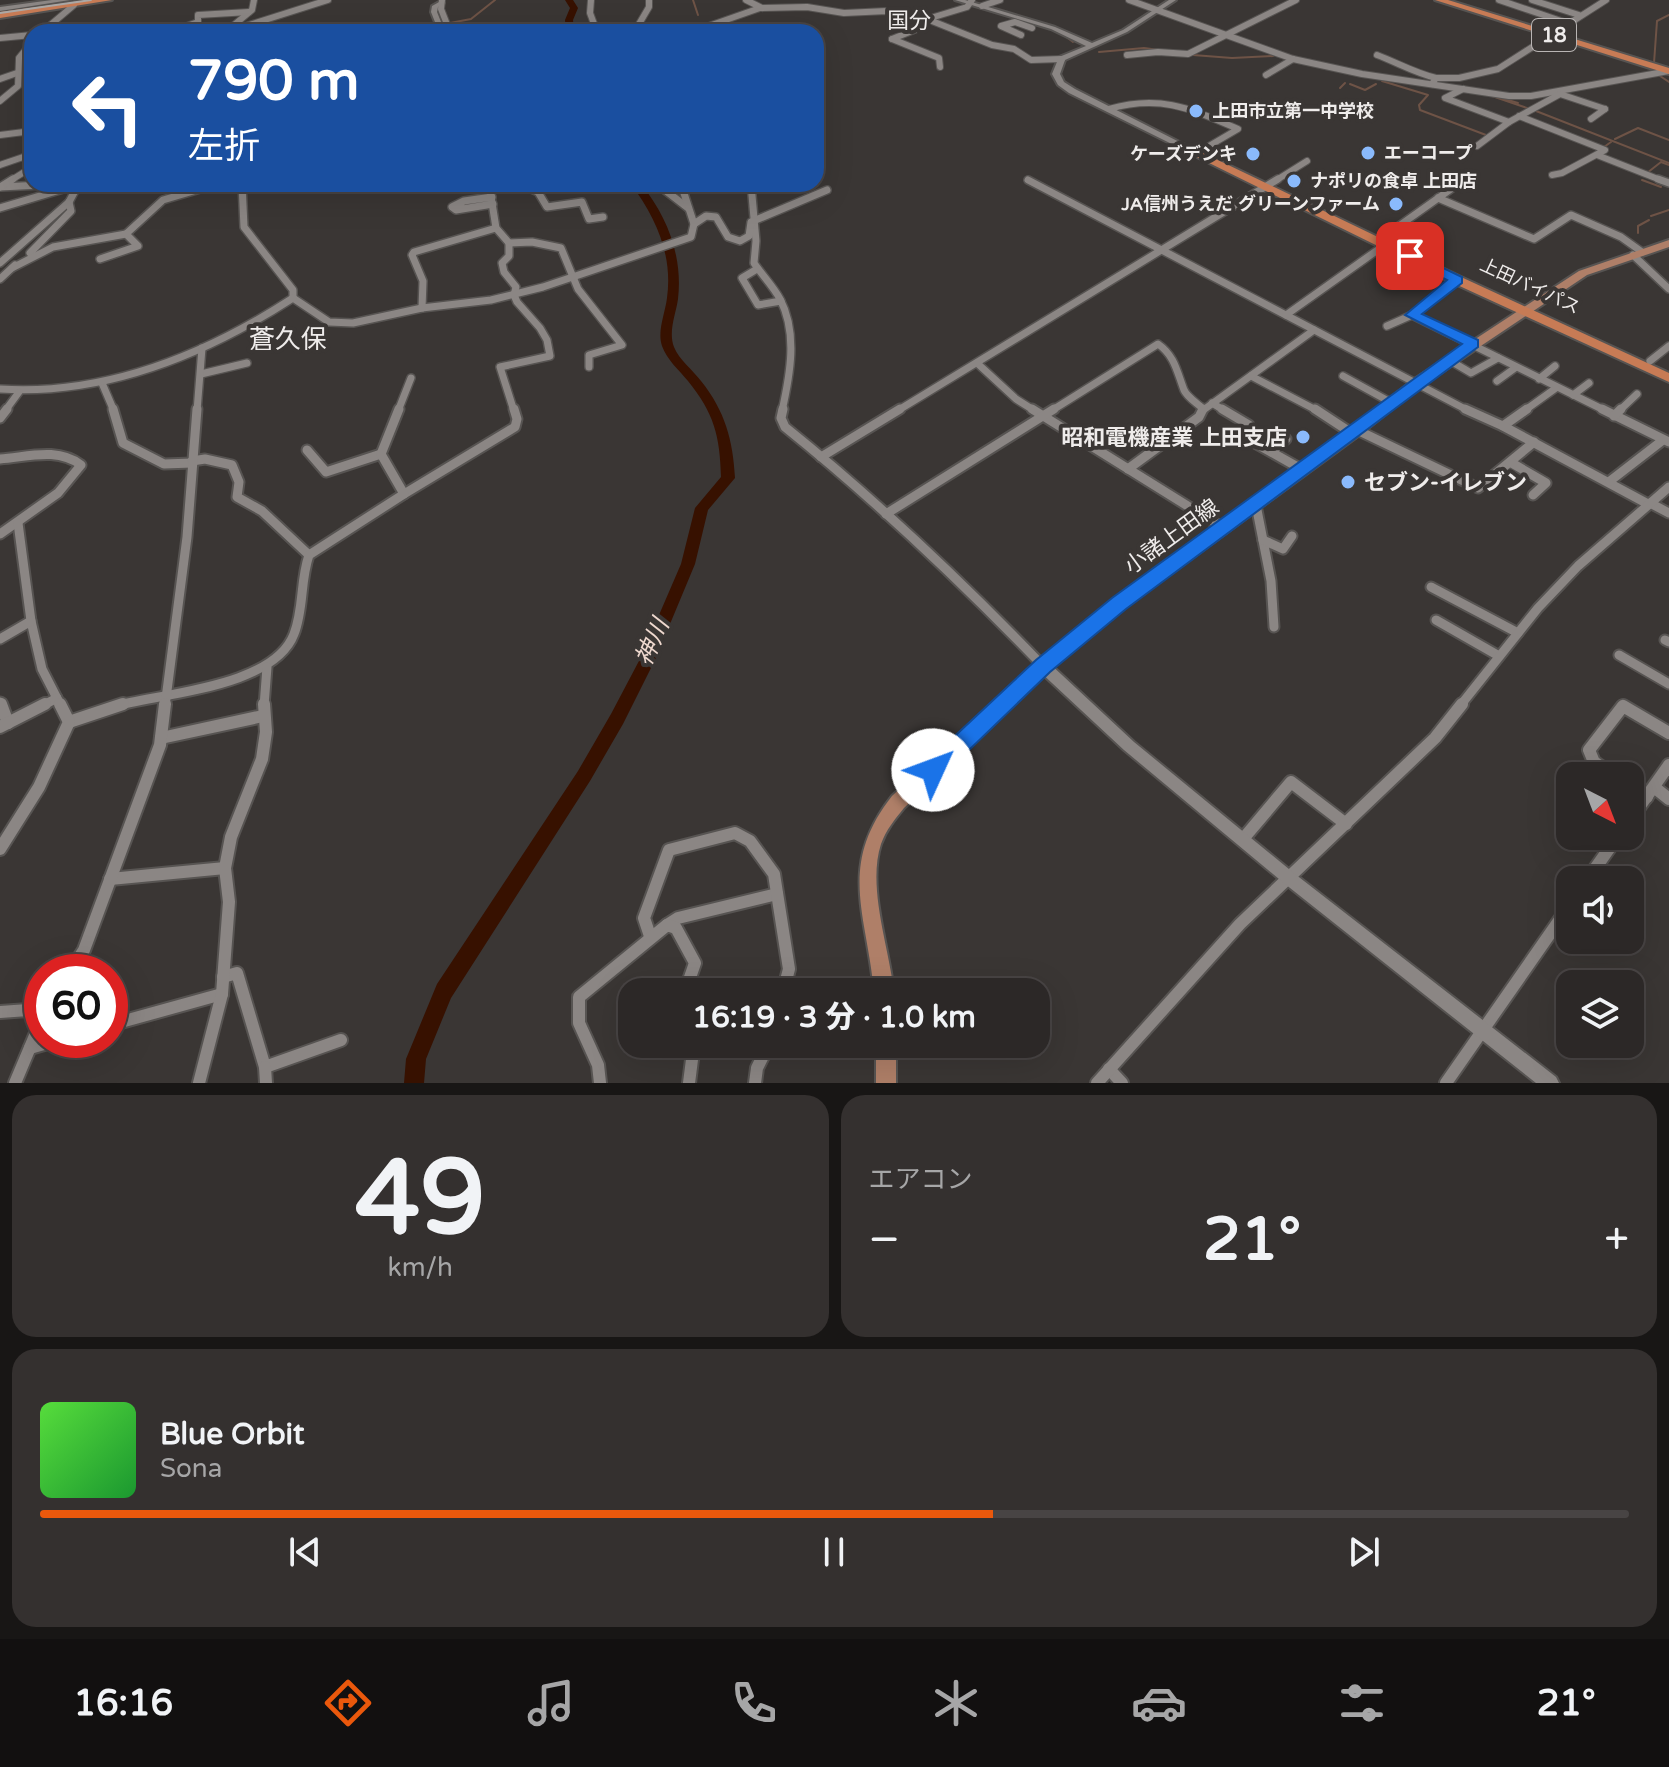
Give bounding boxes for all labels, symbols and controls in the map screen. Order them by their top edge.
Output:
district label: 国分 [887,8,931,34]
road number: 18 [1532,19,1576,51]
text: 790 m [188,48,359,115]
icon: left [56,56,160,160]
place label: 上田市立第一中学校 [1212,100,1374,122]
marker: 上田市立第一中学校 [1187,102,1205,120]
text: 左折 [188,125,260,168]
place label: エーコープ [1384,142,1473,164]
place label: ケーズデンキ [1130,143,1237,165]
marker: エーコープ [1359,144,1377,162]
marker: ケーズデンキ [1244,145,1262,163]
place label: ナポリの食卓 上田店 [1310,170,1477,192]
marker: ナポリの食卓 上田店 [1285,172,1303,190]
place label: JA信州うえだ グリーンファーム [1120,193,1380,215]
marker: JA信州うえだ グリーンファーム [1387,195,1405,213]
pin [1376,222,1444,290]
icon: arrive [1388,234,1432,278]
street label: 上田バイパス [1477,253,1583,319]
district label: 蒼久保 [249,324,327,355]
place label: 昭和電機産業 上田支店 [1061,425,1287,451]
marker: 昭和電機産業 上田支店 [1294,428,1312,446]
place label: セブン-イレブン [1364,470,1527,496]
marker: セブン-イレブン [1339,473,1357,491]
street label: 小諸上田線 [1119,494,1224,580]
water label: 神川 [629,612,677,670]
position arrow [891,728,975,812]
north arrow [1556,762,1644,850]
map controls [1556,762,1644,1058]
button: sound [1556,866,1644,954]
speed limit sign: 60 [24,954,128,1058]
button: layers [1556,970,1644,1058]
text: 16:19 · 3 分 · 1.0 km [692,999,976,1036]
text: 49 [355,1137,486,1262]
text: エアコン [869,1164,973,1195]
text: 21° [1203,1204,1301,1276]
text: − [869,1214,900,1267]
text: + [1604,1214,1629,1267]
text: km/h [388,1252,453,1283]
text: Blue Orbit [160,1416,305,1453]
text: Sona [160,1453,222,1484]
icon: previous [283,1530,327,1574]
icon: pause [812,1530,856,1574]
icon: next [1342,1530,1386,1574]
icon: directions [320,1675,376,1731]
icon: music [523,1675,579,1731]
icon: phone [726,1675,782,1731]
icon: climate [928,1675,984,1731]
icon: car [1131,1675,1187,1731]
icon: filters [1334,1675,1390,1731]
text: 16:16 [73,1682,173,1725]
text: 21° [1537,1682,1596,1725]

